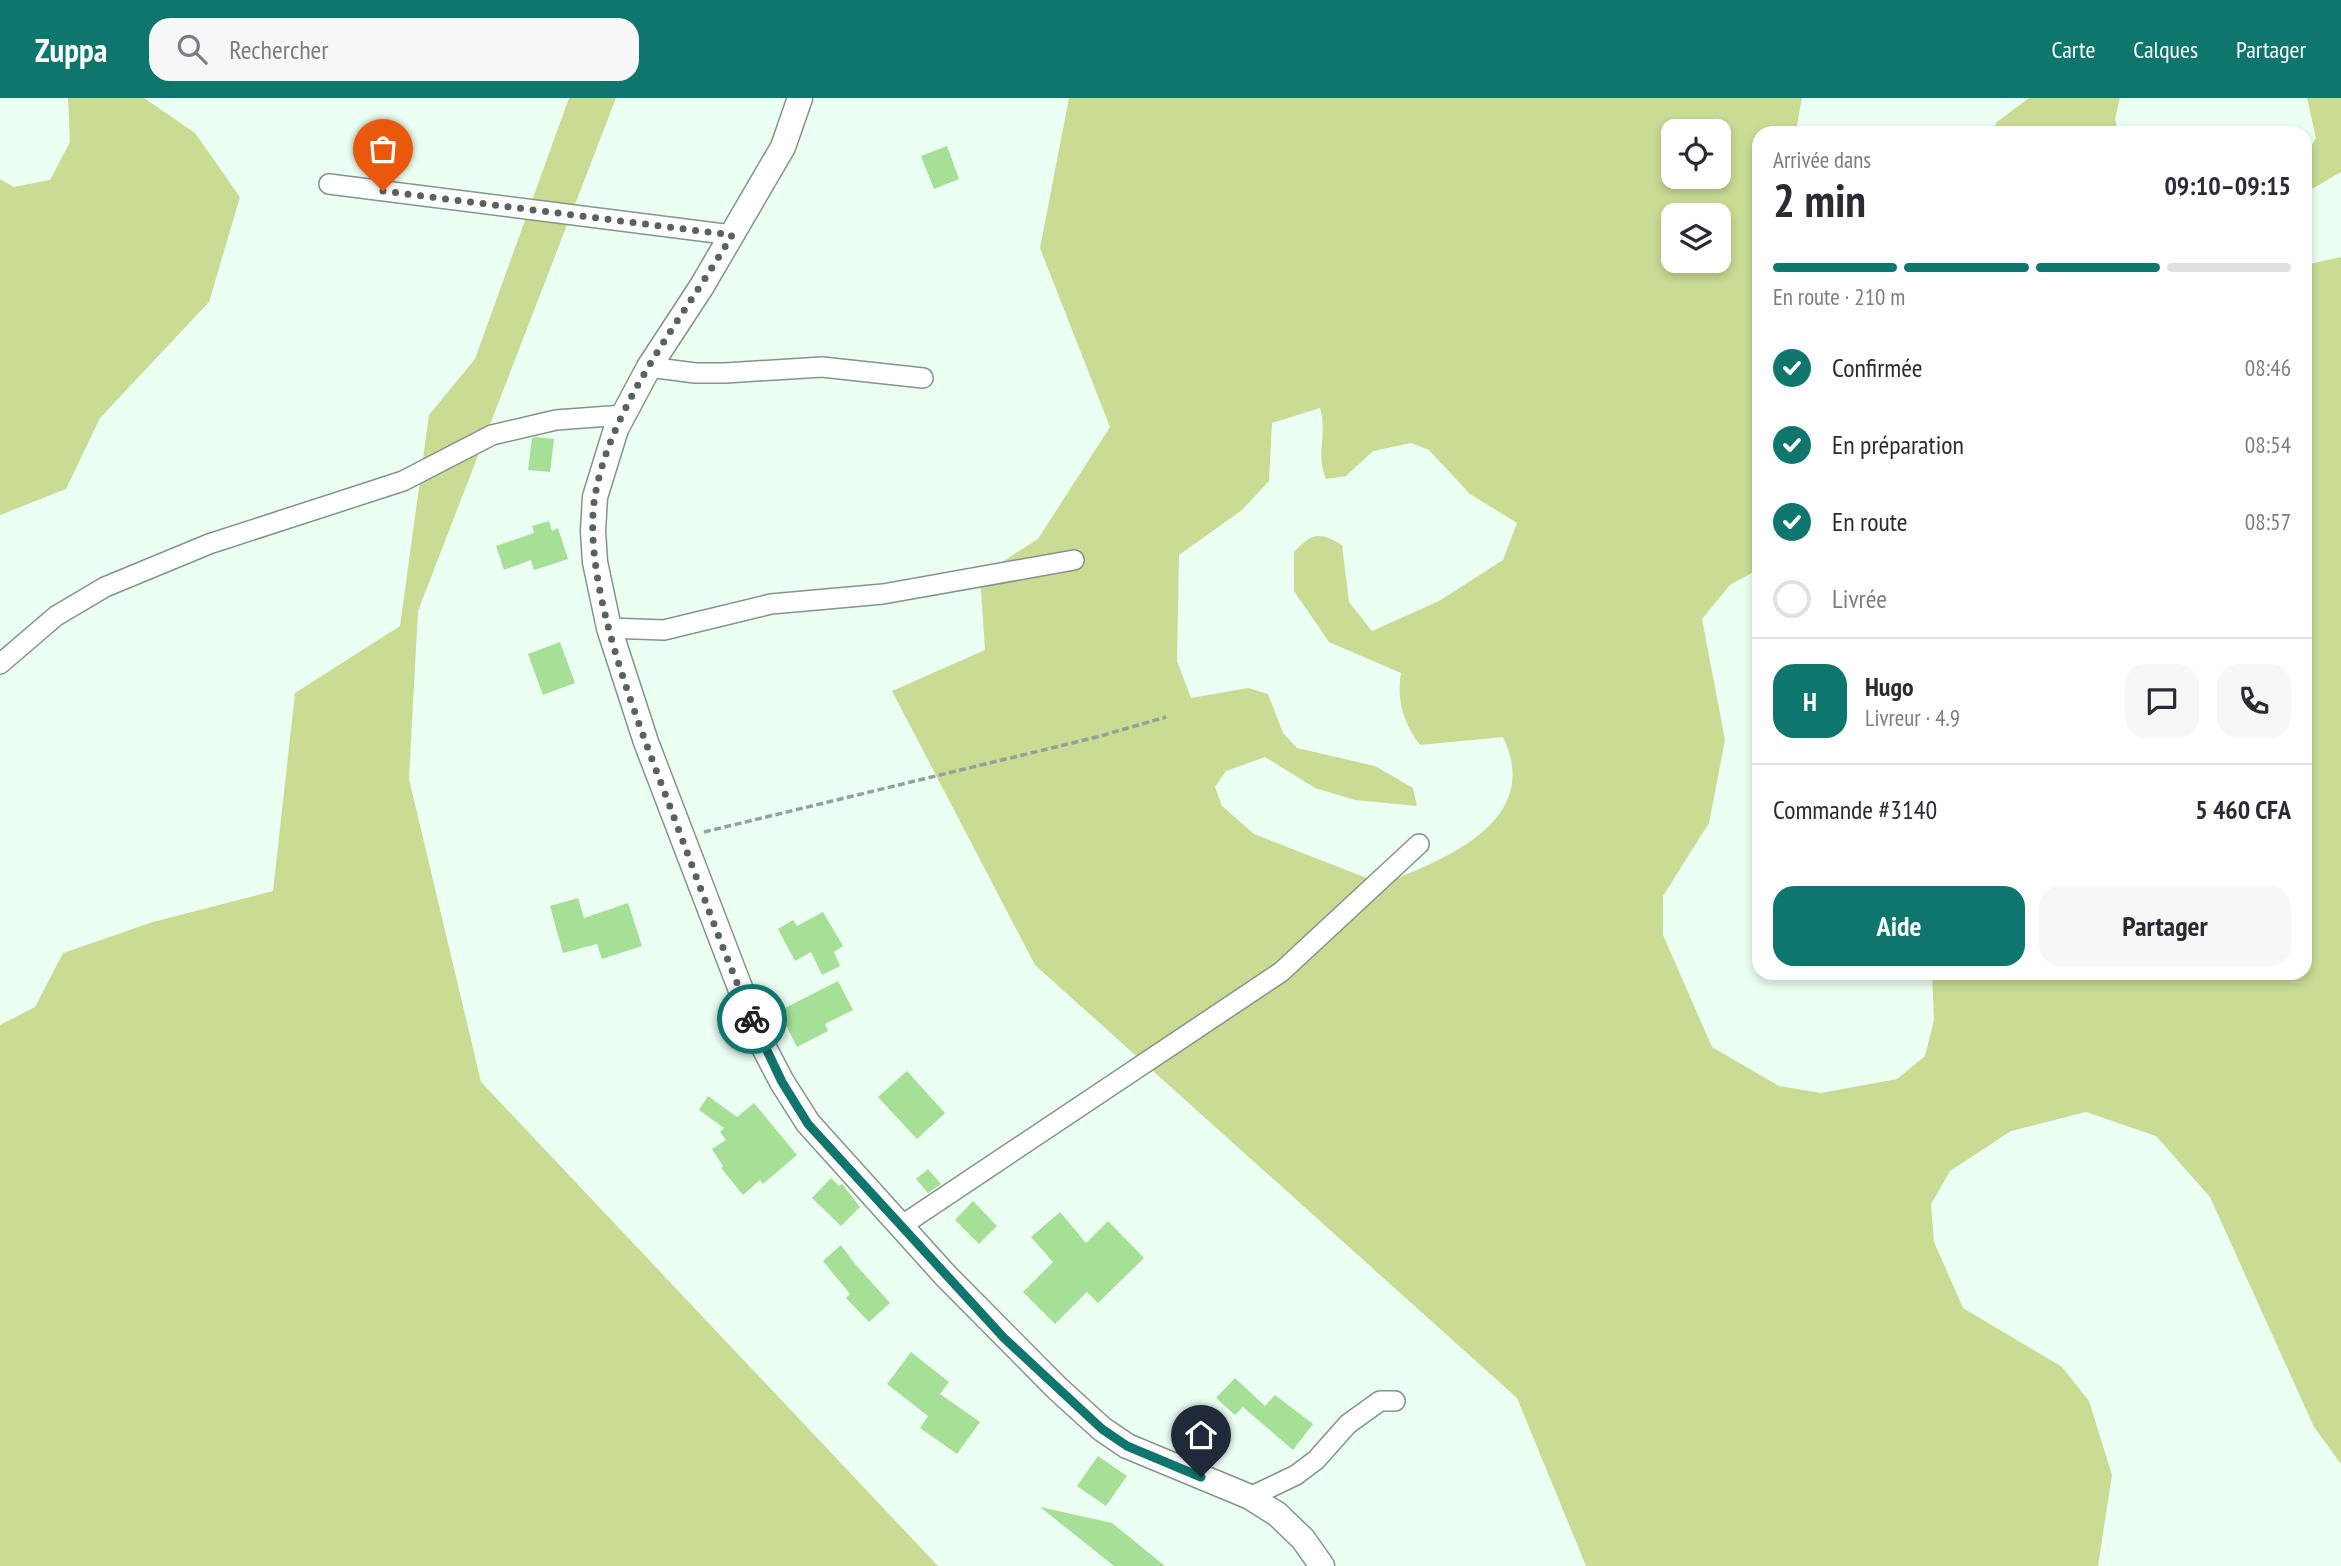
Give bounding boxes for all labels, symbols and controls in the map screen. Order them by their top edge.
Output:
search box [149,18,639,81]
text: Zuppa [35,28,107,71]
icon: search [173,30,211,68]
text: Rechercher [229,33,328,66]
text: Carte [2052,34,2095,65]
text: Calques [2133,34,2198,65]
text: Partager [2236,34,2306,65]
pin [353,119,413,191]
map controls [1661,119,1731,273]
button: locate [1661,119,1731,189]
icon: bag [364,130,402,168]
text: Arrivée dans [1773,145,1871,174]
text: 09:10–09:15 [2164,169,2291,202]
text: 2 min [1773,170,1866,230]
button: layers [1661,203,1731,273]
text: En route · 210 m [1773,282,1905,311]
icon: check [1773,349,1811,387]
text: Confirmée [1832,351,1923,384]
text: 08:46 [2245,353,2291,382]
icon: check [1773,426,1811,464]
text: En préparation [1832,428,1964,461]
text: 08:54 [2245,430,2291,459]
icon: check [1773,503,1811,541]
text: En route [1832,505,1907,538]
text: 08:57 [2245,507,2291,536]
text: Livrée [1832,582,1887,615]
button: chat [2125,664,2199,738]
button: phone [2217,664,2291,738]
text: Hugo [1865,670,1914,703]
text: H [1803,685,1817,718]
text: Livreur · 4.9 [1865,703,1960,732]
text: Commande #3140 [1773,793,1937,826]
text: 5 460 CFA [2195,793,2291,826]
button: Aide [1773,886,2025,966]
button: Partager [2039,886,2291,966]
courier [717,984,787,1054]
icon: bike [733,1000,771,1038]
pin [1171,1405,1231,1477]
icon: home [1182,1416,1220,1454]

